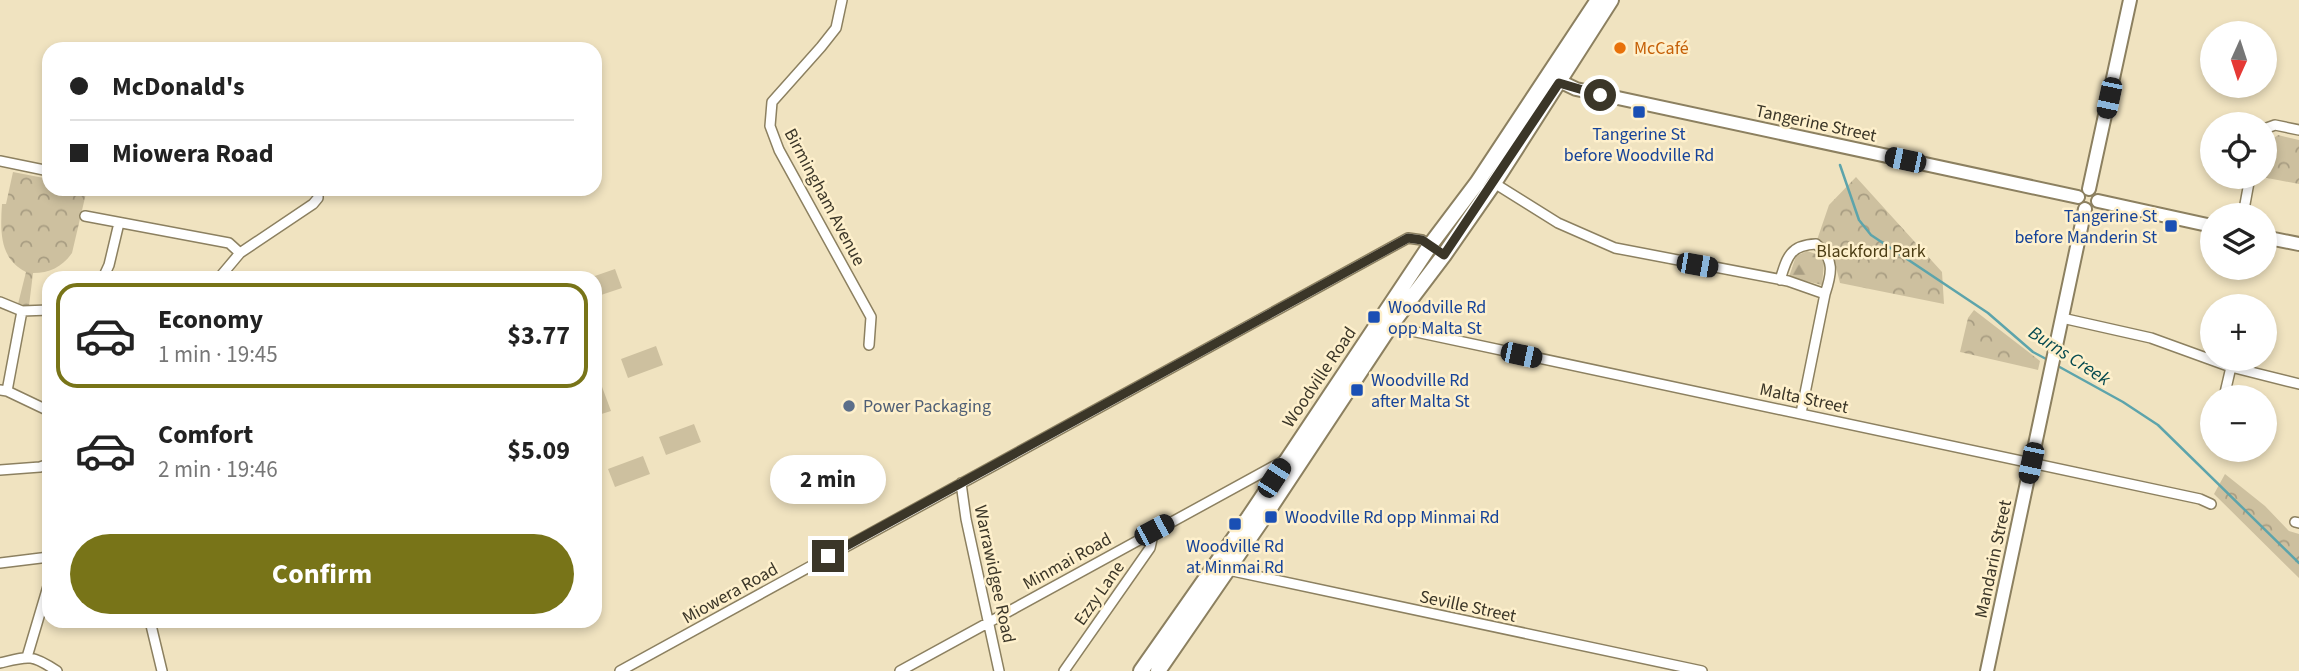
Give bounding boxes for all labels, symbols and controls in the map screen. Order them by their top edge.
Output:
north arrow [2200,21,2277,98]
map controls [2200,21,2277,462]
place label: McCafé [1634,36,1689,61]
marker: McCafé [1612,40,1628,56]
text: McDonald's [112,68,245,105]
car [2095,75,2124,121]
route start [1584,79,1616,111]
street label: Tangerine Street [1753,98,1879,149]
marker: Tangerine St before Woodville Rd [1631,104,1647,120]
button: locate [2200,112,2277,189]
place label: Tangerine St before Woodville Rd [1564,122,1714,168]
street label: Birmingham Avenue [778,124,871,270]
text: Miowera Road [112,135,274,172]
car [1883,145,1928,175]
button: layers [2200,203,2277,280]
place label: Tangerine St before Manderin St [2014,204,2157,250]
marker: Tangerine St before Manderin St [2163,218,2179,234]
park label: Blackford Park [1816,239,1926,264]
car [1675,251,1720,279]
button: + [2200,294,2277,371]
place label: Woodville Rd opp Malta St [1388,295,1486,341]
text: Economy [158,301,263,338]
icon: car [74,304,137,367]
marker: Woodville Rd opp Malta St [1366,309,1382,325]
text: $3.77 [507,317,570,354]
water label: Burns Creek [2023,320,2116,393]
street label: Woodville Road [1276,322,1362,433]
text: 1 min · 19:45 [158,338,278,371]
car [1499,340,1544,370]
place label: Woodville Rd after Malta St [1371,368,1470,414]
street label: Malta Street [1757,377,1851,420]
marker: Woodville Rd after Malta St [1349,382,1365,398]
button: − [2200,385,2277,462]
place label: Power Packaging [863,394,991,419]
marker: Power Packaging [841,398,857,414]
text: Comfort [158,416,253,453]
icon: car [74,419,137,482]
text: $5.09 [507,432,570,469]
car [2017,440,2046,486]
text: 2 min · 19:46 [158,453,278,486]
callout: 2 min [770,454,886,504]
car [1254,455,1295,501]
text: 2 min [800,463,856,496]
street label: Mandarin Street [1969,498,2018,621]
street label: Warrawidgee Road [968,503,1021,645]
place label: Woodville Rd opp Minmai Rd [1285,505,1500,530]
marker: Woodville Rd opp Minmai Rd [1263,509,1279,525]
car [1131,511,1178,549]
marker: Woodville Rd at Minmai Rd [1227,516,1243,532]
street label: Minmai Road [1018,527,1116,596]
button: Confirm [70,534,574,614]
place label: Woodville Rd at Minmai Rd [1186,534,1284,580]
route end [812,540,844,572]
street label: Ezzy Lane [1068,556,1131,630]
street label: Miowera Road [678,557,783,630]
street label: Seville Street [1417,584,1519,629]

